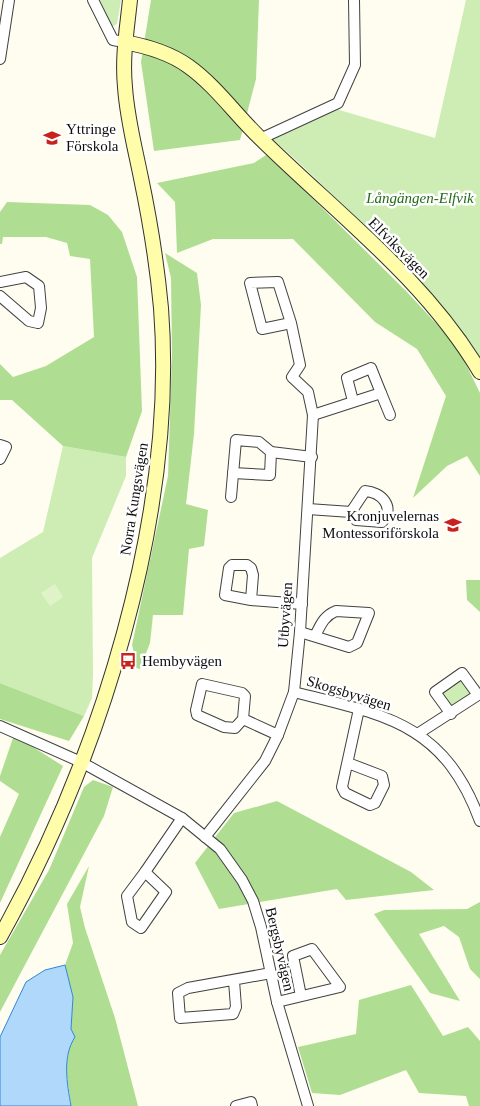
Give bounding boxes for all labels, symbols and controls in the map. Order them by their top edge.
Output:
place label: Yttringe Förskola [66,121,119,154]
school or university icon: Yttringe Förskola [42,128,62,148]
park label: Långängen-Elfvik [365,190,474,206]
street label: Elfviksvägen [365,214,433,282]
street label: Norra Kungsvägen [117,441,151,556]
place label: Kronjuvelernas Montessoriförskola [322,508,439,541]
school or university icon: Kronjuvelernas Montessoriförskola [443,515,463,535]
street label: Utbyvägen [275,581,295,648]
bus stop icon: Hembyvägen [118,651,138,671]
place label: Hembyvägen [142,653,222,669]
street label: Skogsbyvägen [305,673,394,714]
street label: Bergsbyvägen [263,906,298,993]

